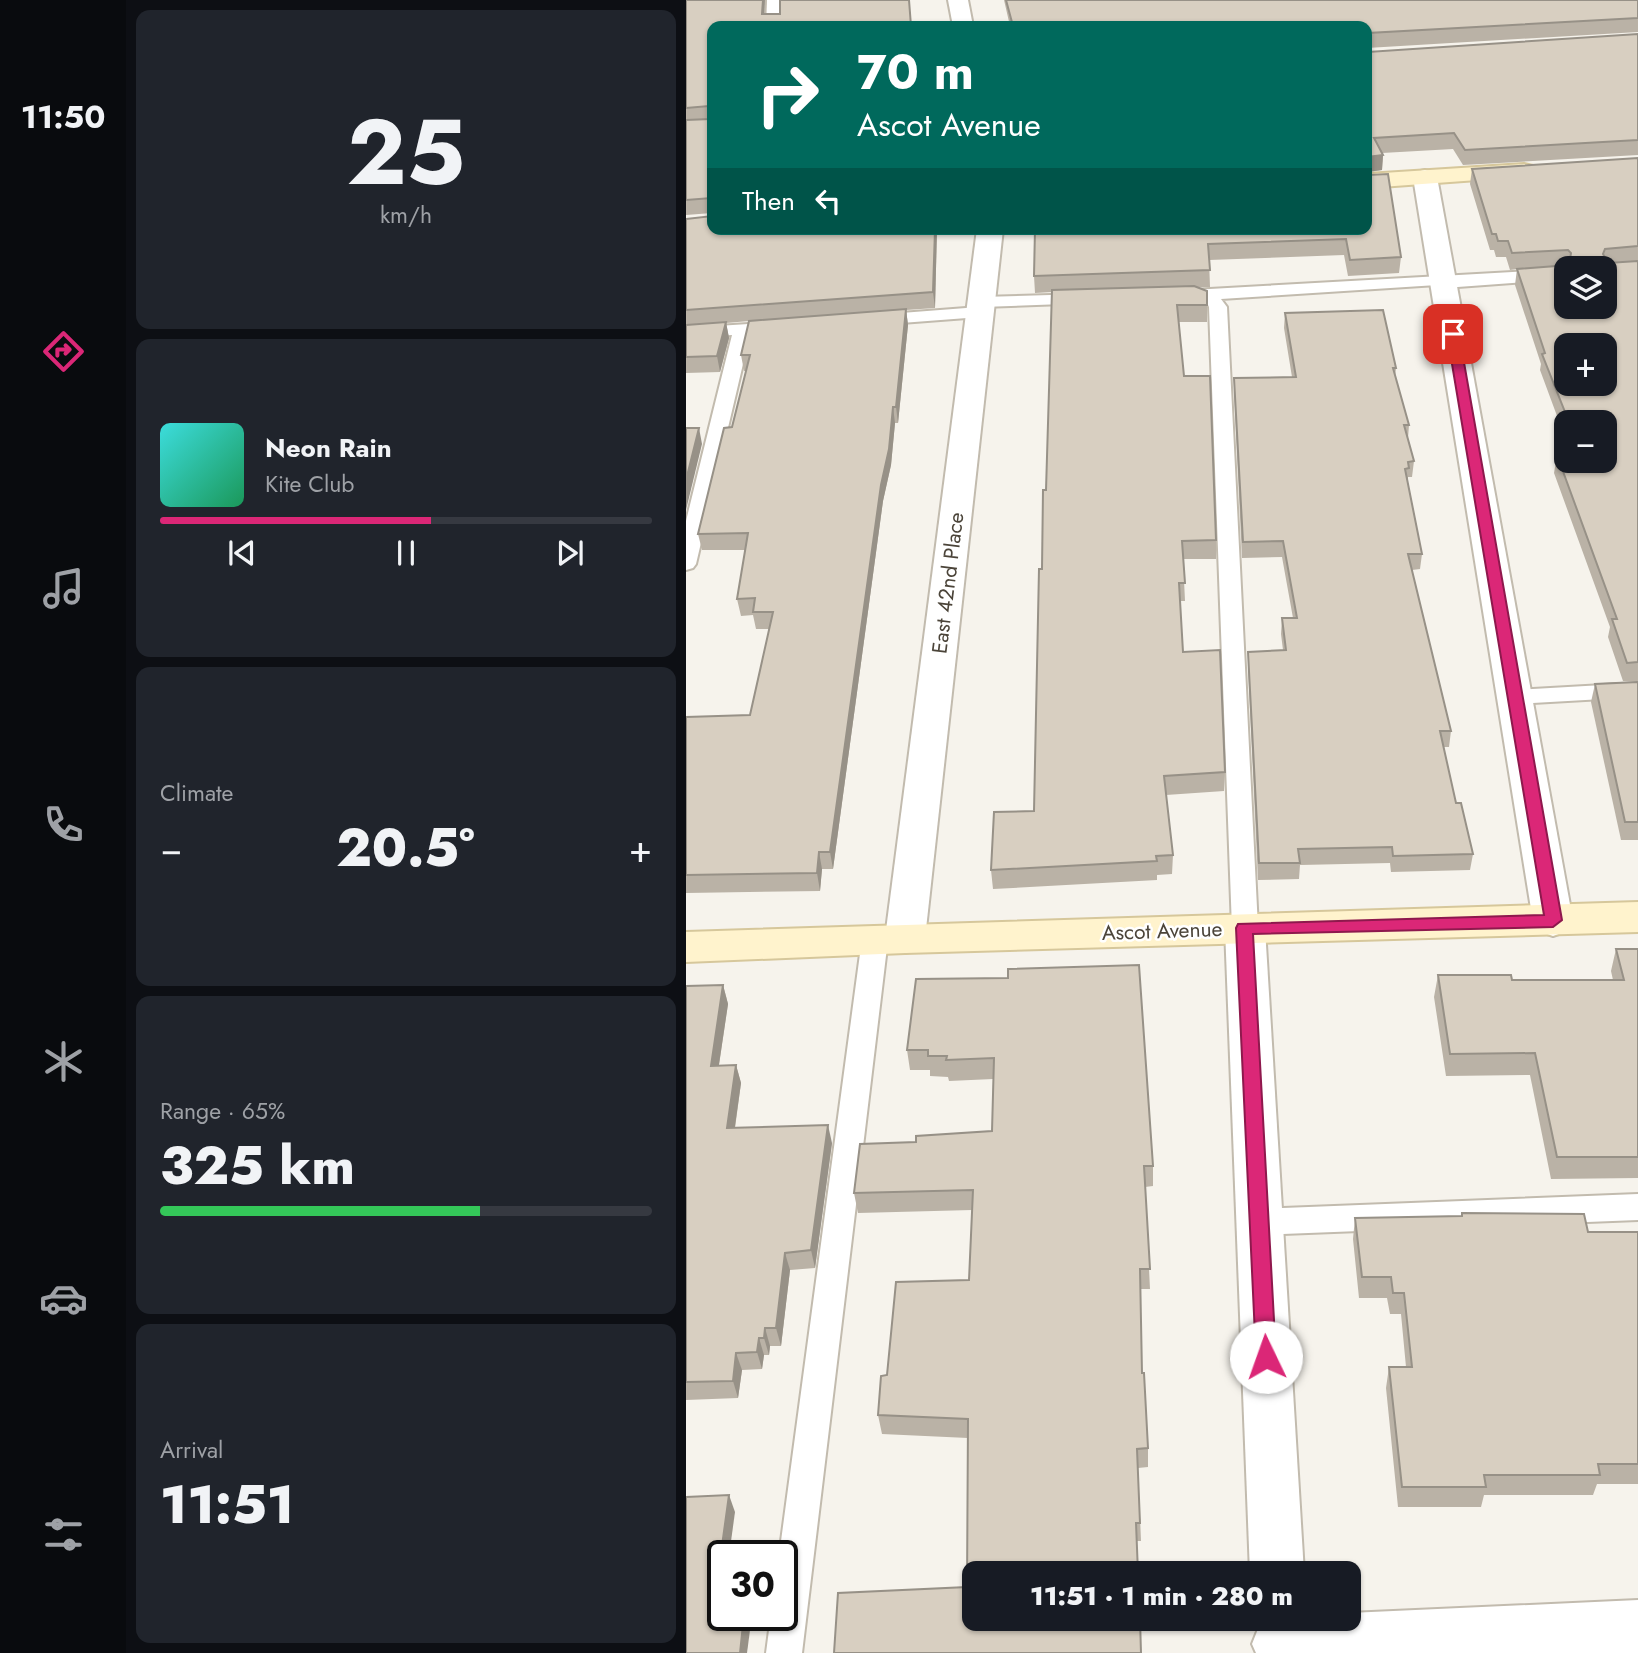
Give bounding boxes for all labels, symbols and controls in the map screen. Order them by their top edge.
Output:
text: 70 m [857,37,974,107]
icon: right [742,49,833,140]
text: 25 [347,87,465,218]
text: 11:50 [21,94,105,140]
text: Ascot Avenue [857,102,1041,148]
text: Then [742,182,795,220]
icon: left [809,182,847,220]
text: km/h [380,198,432,232]
map controls [1554,256,1617,473]
button: layers [1554,256,1617,319]
pin [1423,304,1483,364]
icon: arrive [1434,315,1472,353]
icon: directions [39,327,88,376]
button: + [1554,333,1617,396]
button: − [1554,410,1617,473]
text: Neon Rain [265,429,392,467]
text: Kite Club [265,467,354,501]
street label: East 42nd Place [924,510,972,655]
icon: previous [223,534,261,572]
icon: pause [387,534,425,572]
icon: next [551,534,589,572]
icon: music [39,564,88,613]
text: Climate [160,776,233,810]
icon: phone [39,800,88,849]
text: 20.5° [336,810,475,886]
text: − [160,821,182,876]
text: + [629,821,652,876]
street label: Ascot Avenue [1101,914,1223,948]
icon: climate [39,1037,88,1086]
text: Range · 65% [160,1094,285,1128]
text: 325 km [160,1128,355,1204]
icon: car [39,1274,88,1323]
position arrow [1229,1320,1303,1394]
text: Arrival [160,1433,223,1467]
text: 11:51 [160,1467,294,1543]
icon: filters [39,1510,88,1559]
speed limit sign: 30 [707,1540,798,1631]
text: 11:51 · 1 min · 280 m [1030,1577,1293,1615]

